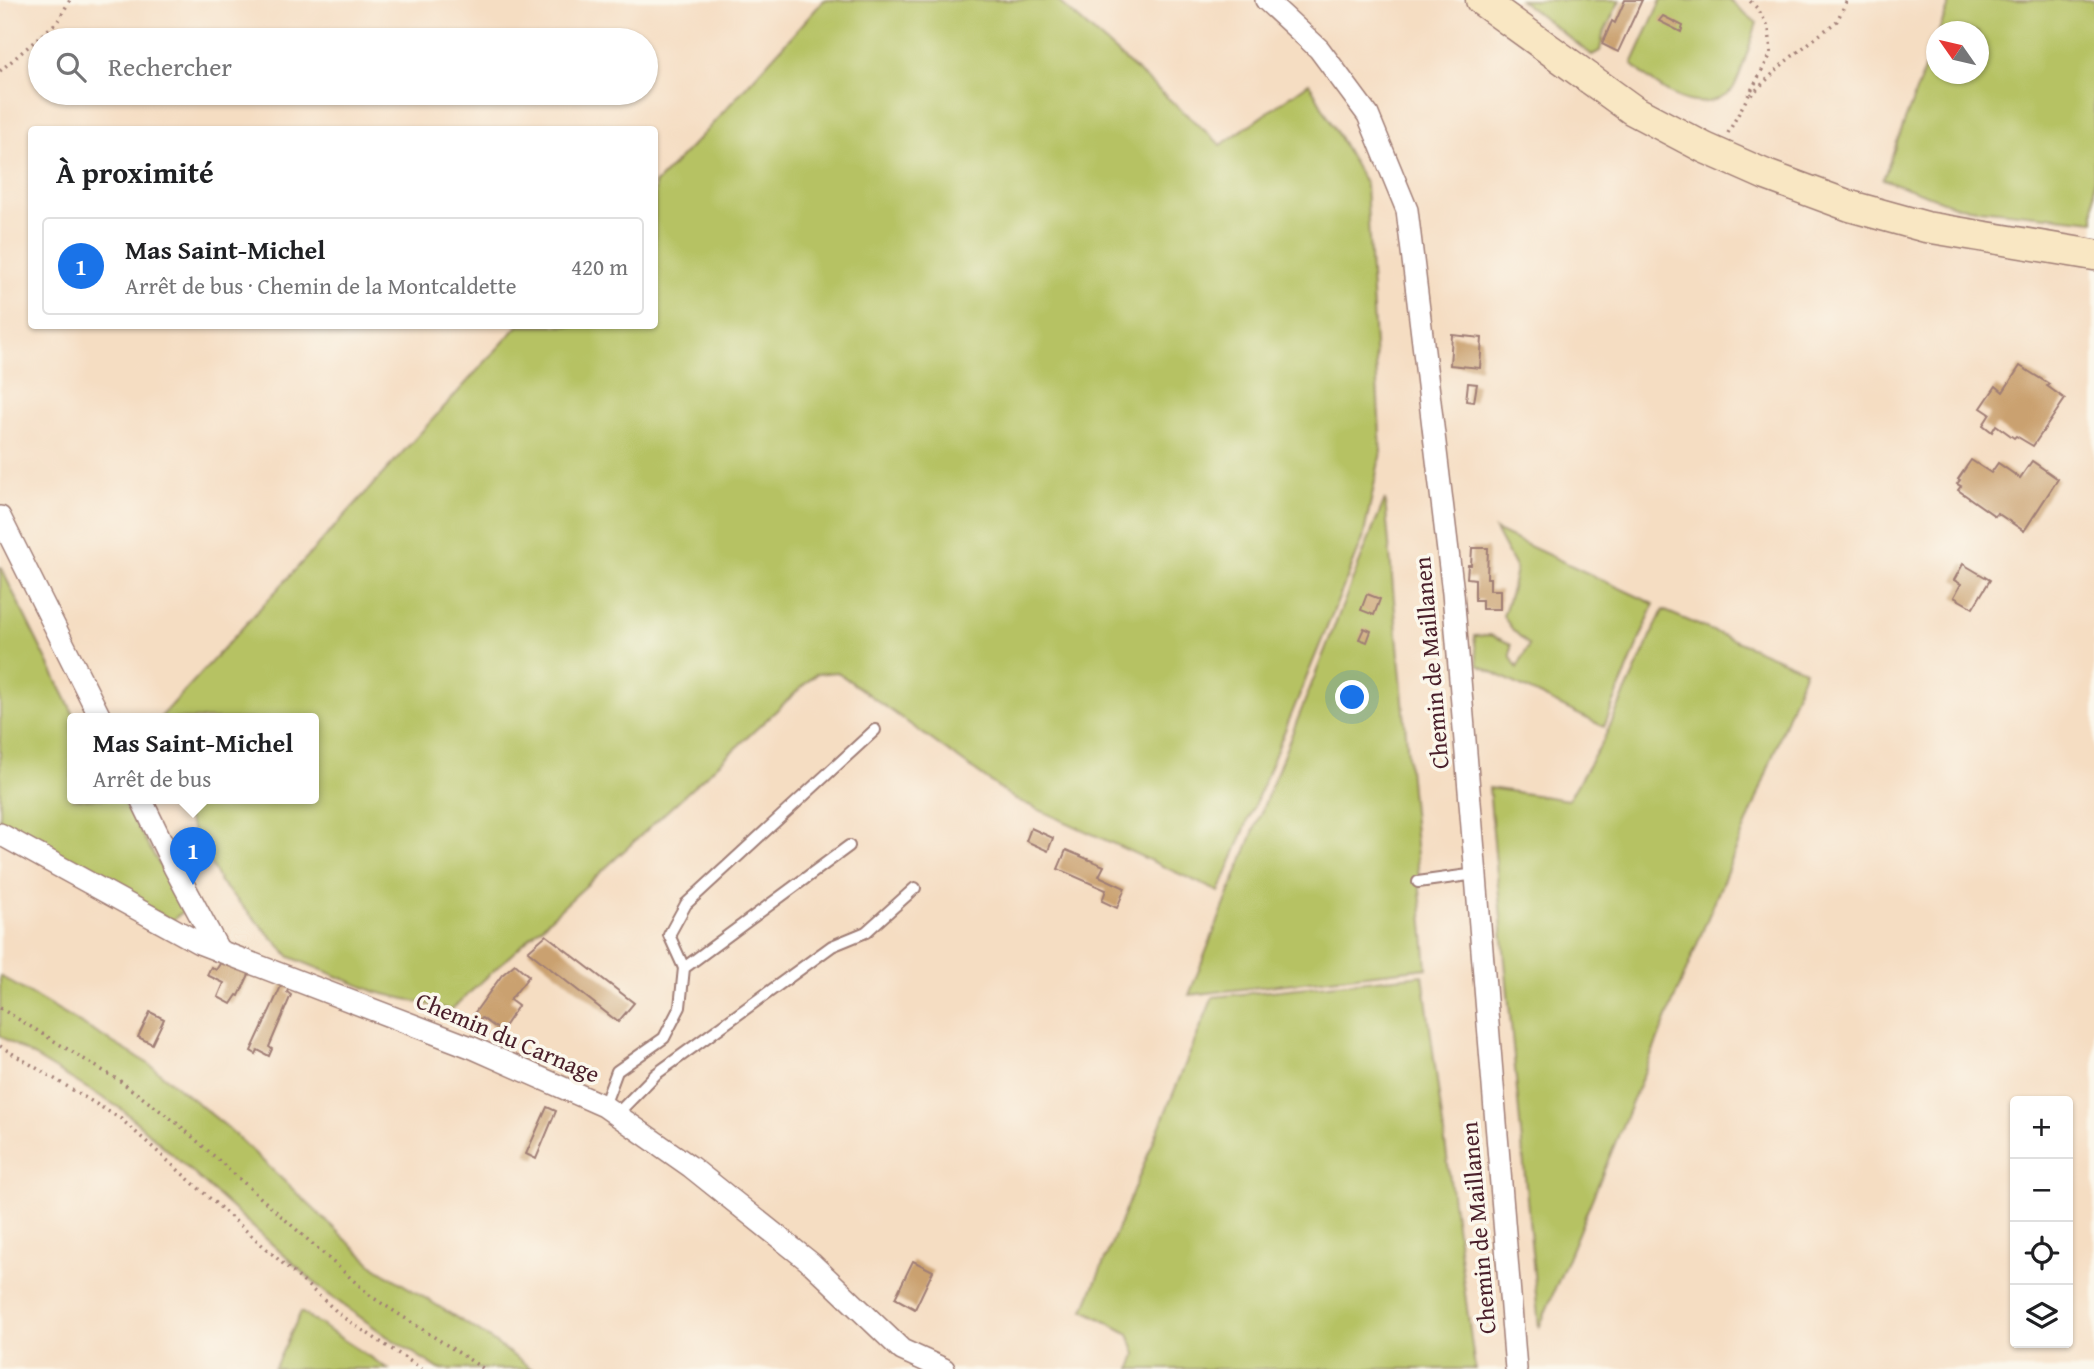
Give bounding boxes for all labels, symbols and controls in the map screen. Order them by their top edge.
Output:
north arrow [1926,21,1989,84]
search box [28,28,658,105]
text: Rechercher [108,47,232,86]
icon: search [52,48,90,86]
text: À proximité [56,150,214,194]
text: Mas Saint-Michel [125,230,325,269]
text: 1 [75,250,87,283]
text: 420 m [571,250,628,283]
text: Arrêt de bus · Chemin de la Montcaldette [125,269,517,302]
street label: Chemin de Maillanen [1404,555,1458,771]
your location [1335,680,1369,714]
popup [67,713,319,804]
text: Mas Saint-Michel [93,723,293,762]
text: Arrêt de bus [93,762,211,795]
pin: 1 [170,827,216,885]
street label: Chemin du Carnage [411,983,605,1091]
map controls [2010,1096,2073,1348]
button: + [2010,1096,2073,1159]
street label: Chemin de Maillanen [1451,1120,1505,1336]
button: − [2010,1159,2073,1222]
button: locate [2010,1222,2073,1285]
button: layers [2010,1285,2073,1348]

